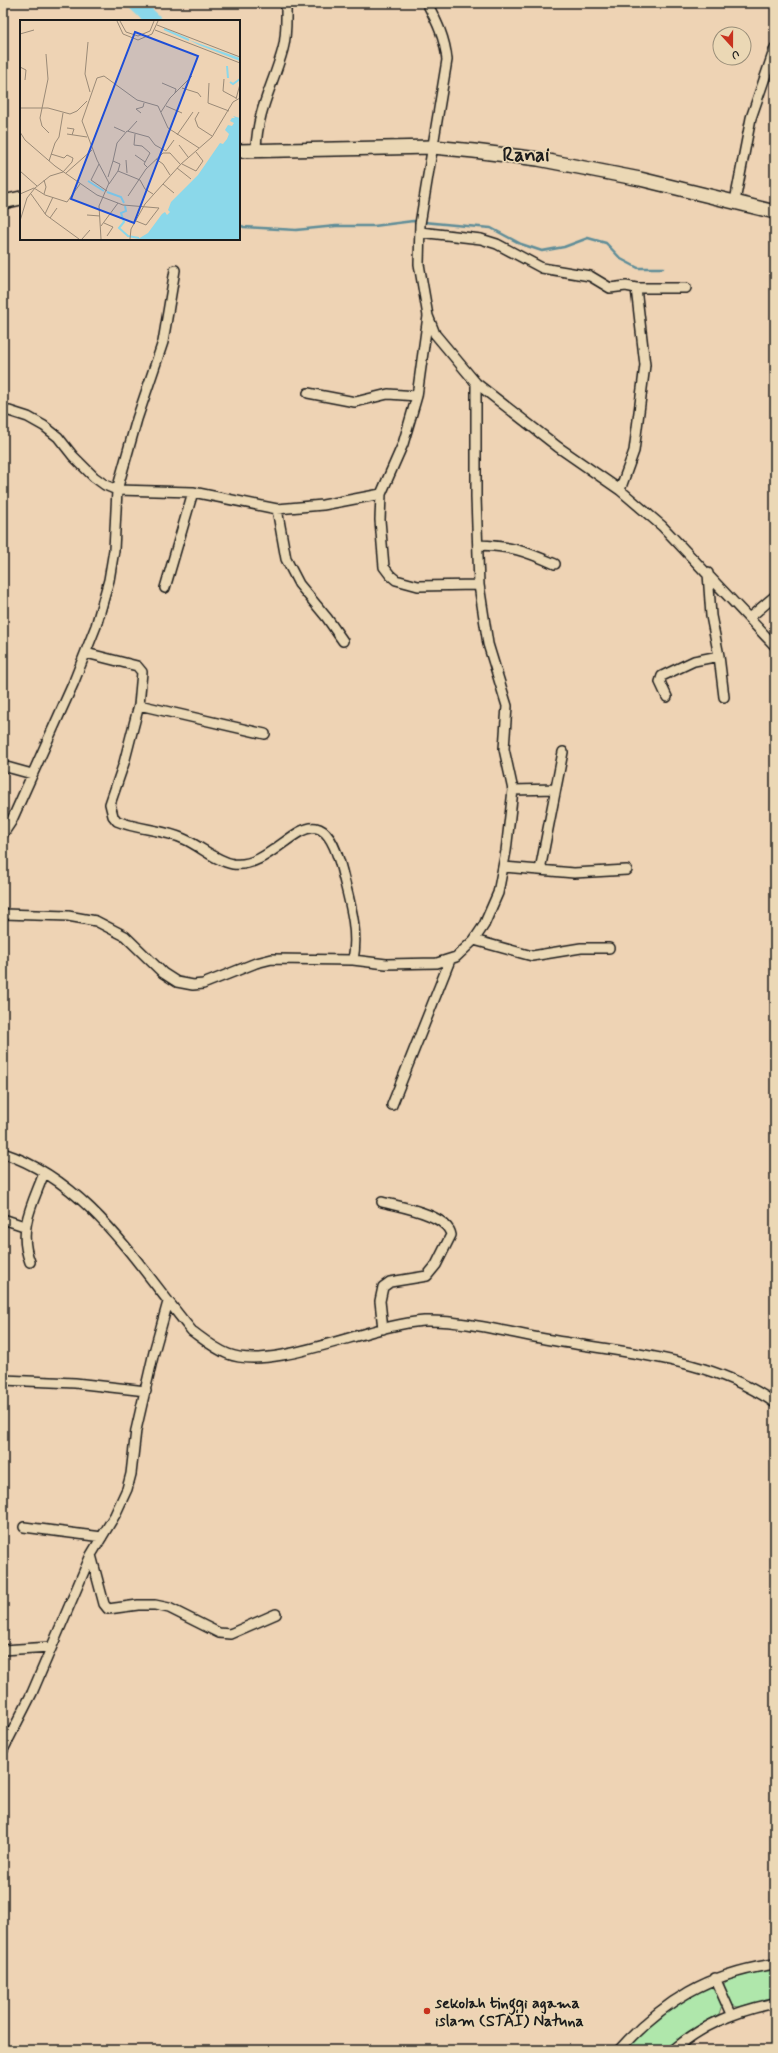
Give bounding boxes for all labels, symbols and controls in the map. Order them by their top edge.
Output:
inset map [20,20,240,240]
north arrow [712,26,752,66]
text: U [729,47,741,62]
district label: Ranai [503,142,550,169]
place label: sekolah tinggi agama islam (STAI) Natuna [434,1993,584,2032]
marker: sekolah tinggi agama islam (STAI) Natuna [422,2006,432,2016]

